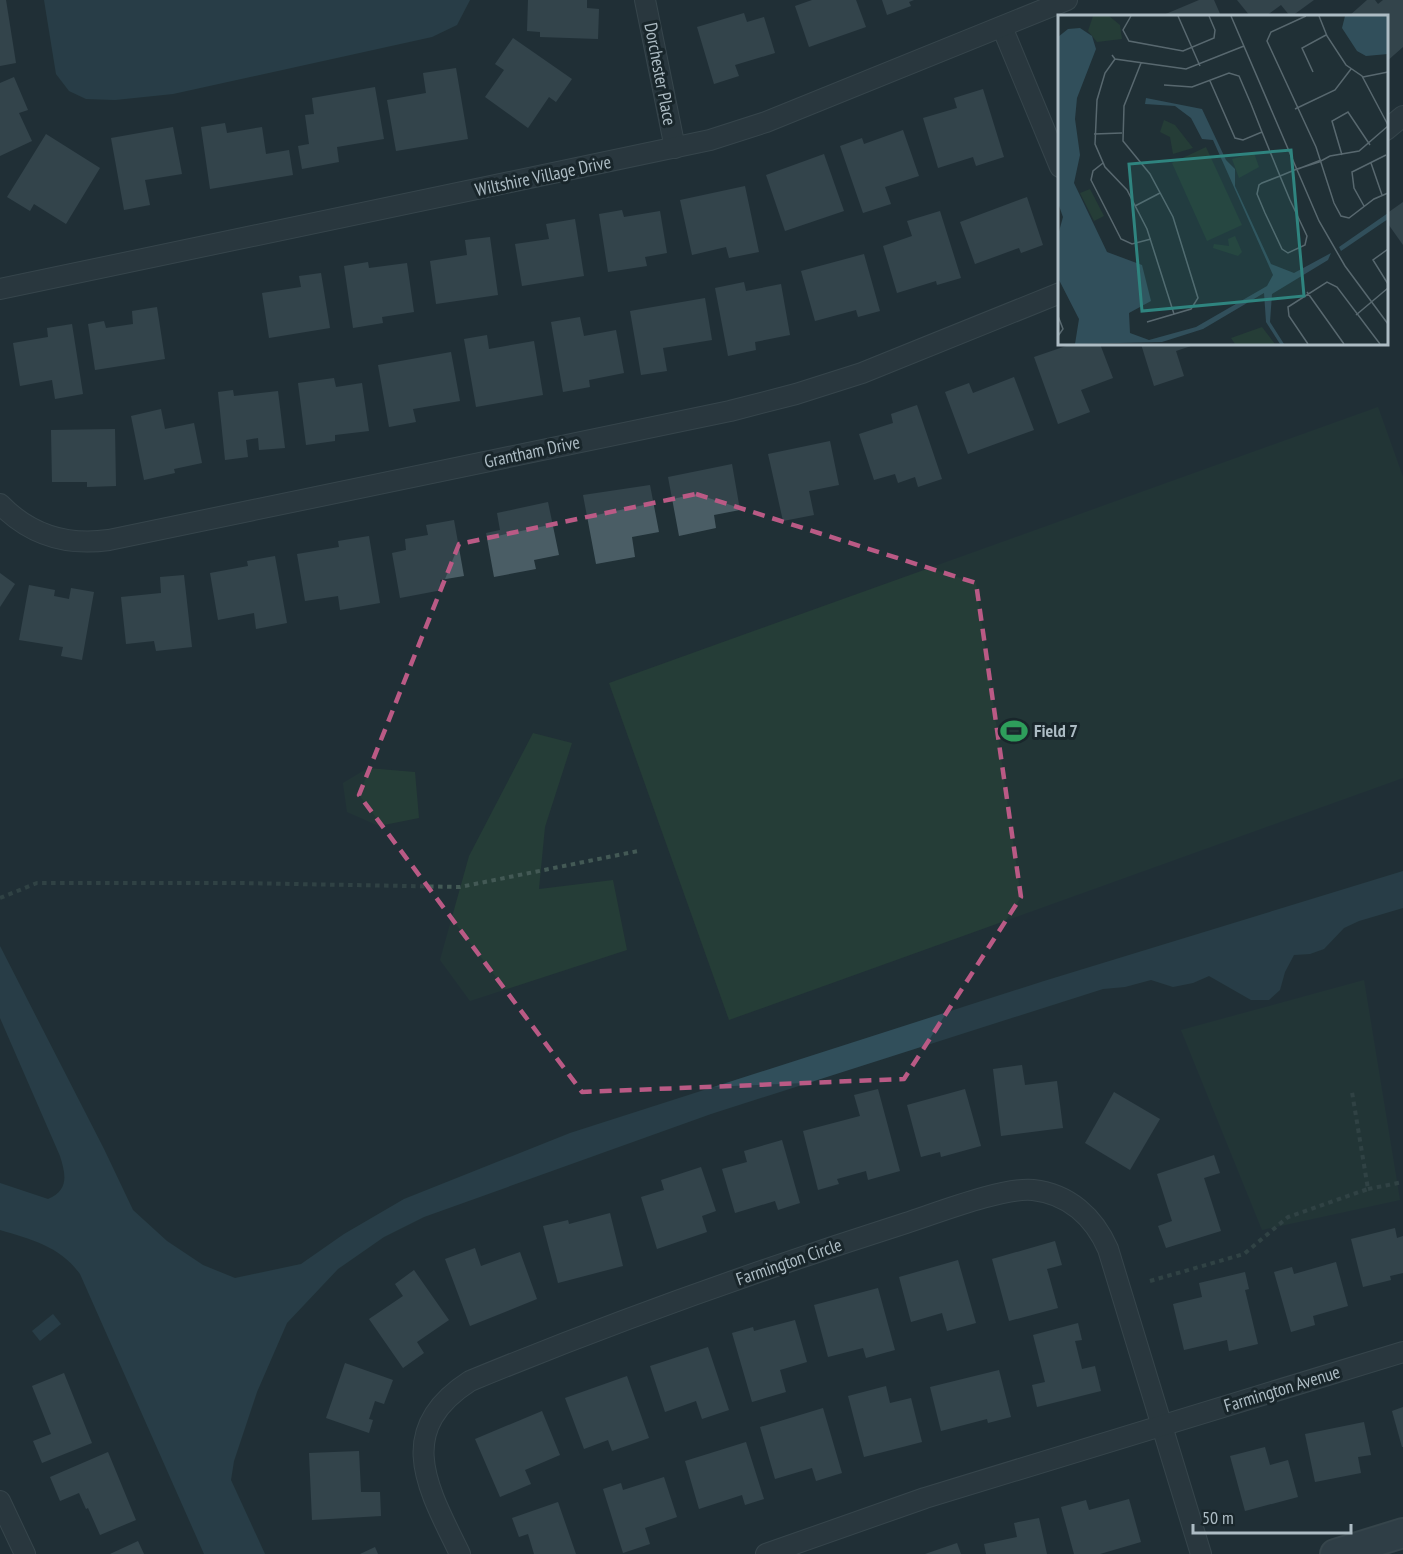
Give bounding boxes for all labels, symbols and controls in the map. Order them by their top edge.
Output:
inset map [1058,15,1388,345]
street label: Dorchester Place [639,21,682,127]
street label: Wiltshire Village Drive [473,150,613,201]
street label: Grantham Drive [482,430,582,473]
sports icon: Field 7 [999,716,1029,746]
place label: Field 7 [1034,719,1078,742]
street label: Farmington Circle [733,1233,845,1290]
street label: Farmington Avenue [1221,1360,1343,1417]
scale bar [1193,1497,1350,1535]
text: 50 m [1202,1506,1234,1529]

